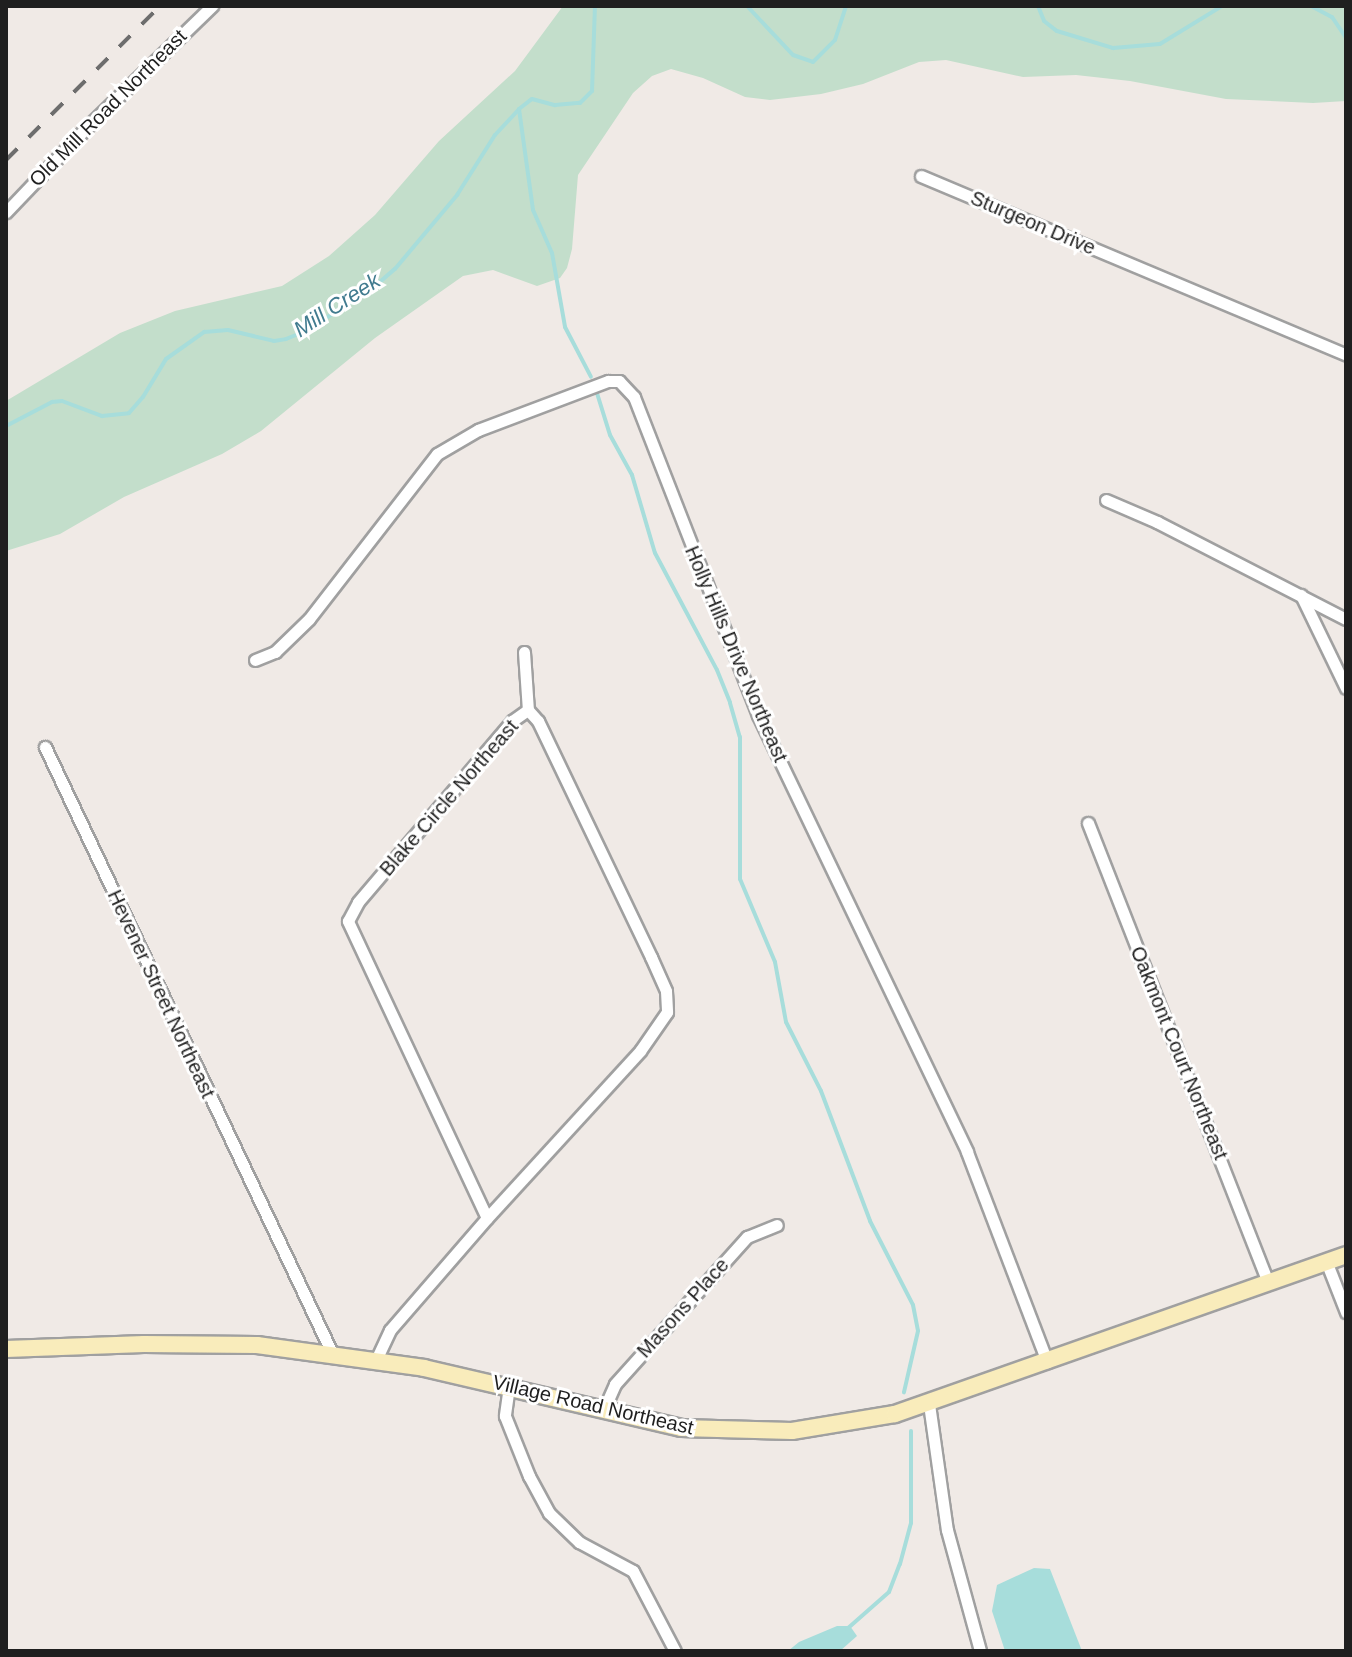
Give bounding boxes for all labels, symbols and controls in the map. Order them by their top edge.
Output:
street label: Old Mill Road Northeast [24,24,192,192]
street label: Sturgeon Drive [967,186,1099,260]
water label: Mill Creek [289,267,385,343]
street label: Holly Hills Drive Northeast [680,542,792,766]
street label: Blake Circle Northeast [375,715,523,881]
street label: Hevener Street Northeast [102,886,220,1102]
street label: Oakmont Court Northeast [1125,943,1233,1163]
street label: Masons Place [632,1253,734,1363]
street label: Village Road Northeast [490,1370,696,1440]

